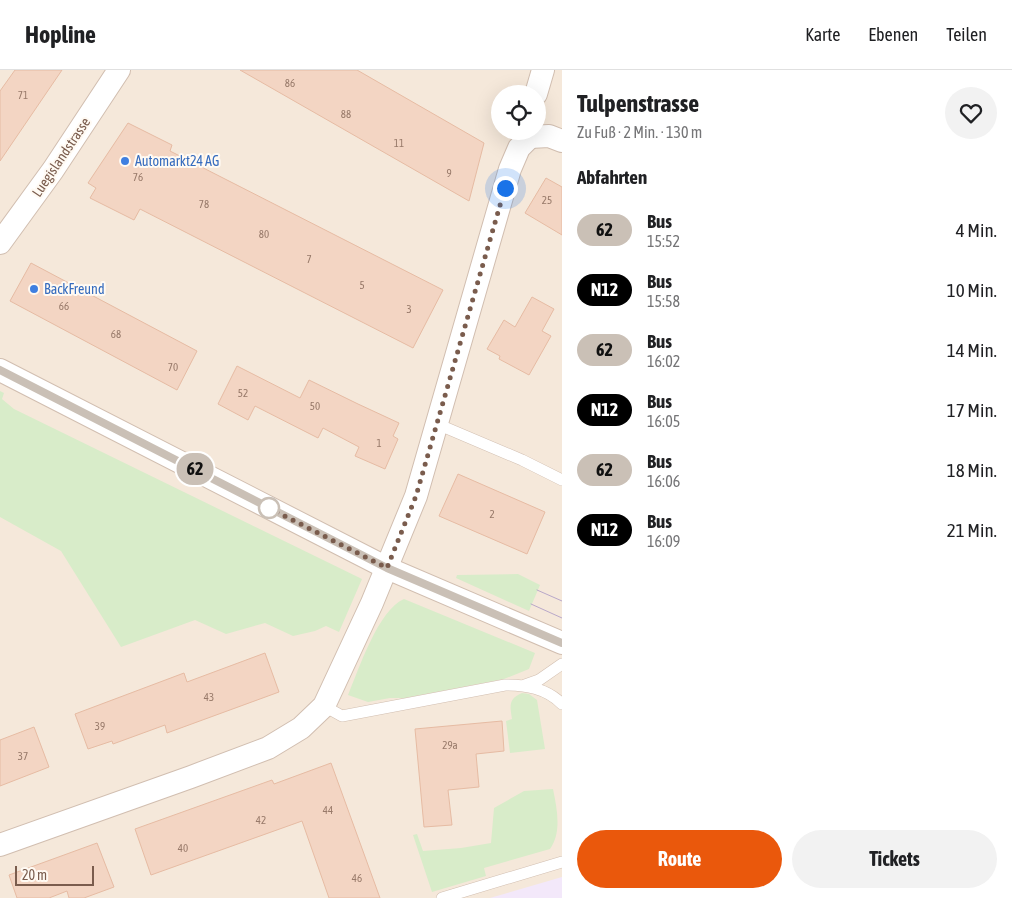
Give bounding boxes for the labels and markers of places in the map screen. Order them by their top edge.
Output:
place label: Automarkt24 AG [135,153,219,169]
marker: Automarkt24 AG [119,155,131,167]
place label: BackFreund [44,281,105,297]
marker: BackFreund [28,283,40,295]
unlabelled marker [258,497,280,519]

